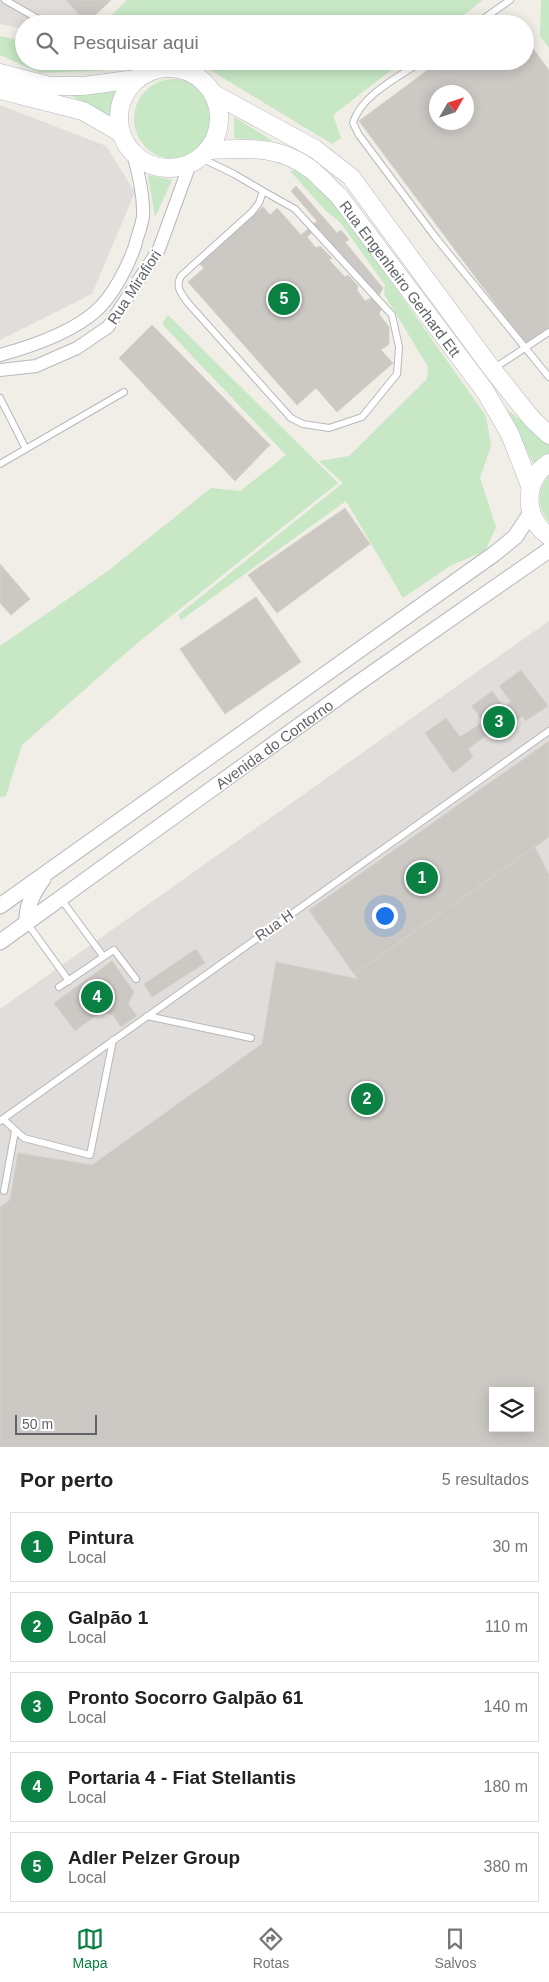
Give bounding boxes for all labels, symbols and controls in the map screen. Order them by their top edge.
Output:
search box [15,15,534,70]
icon: search [33,29,61,57]
text: Pesquisar aqui [73,32,199,53]
north arrow [429,85,474,130]
street label: Rua Engenheiro Gerhard Ett [337,197,465,360]
street label: Rua Mirafiori [104,247,164,327]
pin: 5 [268,280,300,318]
street label: Avenida do Contorno [212,696,336,792]
pin: 3 [483,703,515,741]
pin: 1 [406,859,438,897]
your location [372,903,398,929]
street label: Rua H [252,906,296,944]
pin: 4 [81,978,113,1016]
pin: 2 [351,1080,383,1118]
map controls [489,1387,534,1432]
button: layers [489,1387,534,1432]
scale bar [15,1412,98,1435]
text: 50 m [22,1416,53,1432]
text: Por perto [20,1468,113,1491]
text: 5 resultados [442,1471,529,1488]
text: Pintura [68,1527,133,1548]
text: 1 [33,1538,41,1555]
text: 30 m [492,1538,528,1555]
text: Local [68,1549,106,1566]
text: Galpão 1 [68,1607,148,1628]
text: 2 [33,1618,41,1635]
text: 110 m [485,1618,528,1635]
text: Local [68,1629,106,1646]
text: Pronto Socorro Galpão 61 [68,1687,303,1708]
text: 3 [33,1698,41,1715]
text: 140 m [484,1698,528,1715]
text: Local [68,1709,106,1726]
text: Portaria 4 - Fiat Stellantis [68,1767,296,1788]
text: 4 [33,1778,41,1795]
text: 180 m [484,1778,528,1795]
text: Local [68,1789,106,1806]
text: Adler Pelzer Group [68,1847,240,1868]
text: 5 [33,1858,41,1875]
text: 380 m [484,1858,528,1875]
text: Local [68,1869,106,1886]
tab: Mapa [73,1925,108,1971]
tab: Rotas [253,1925,289,1971]
tab: Salvos [434,1925,476,1971]

